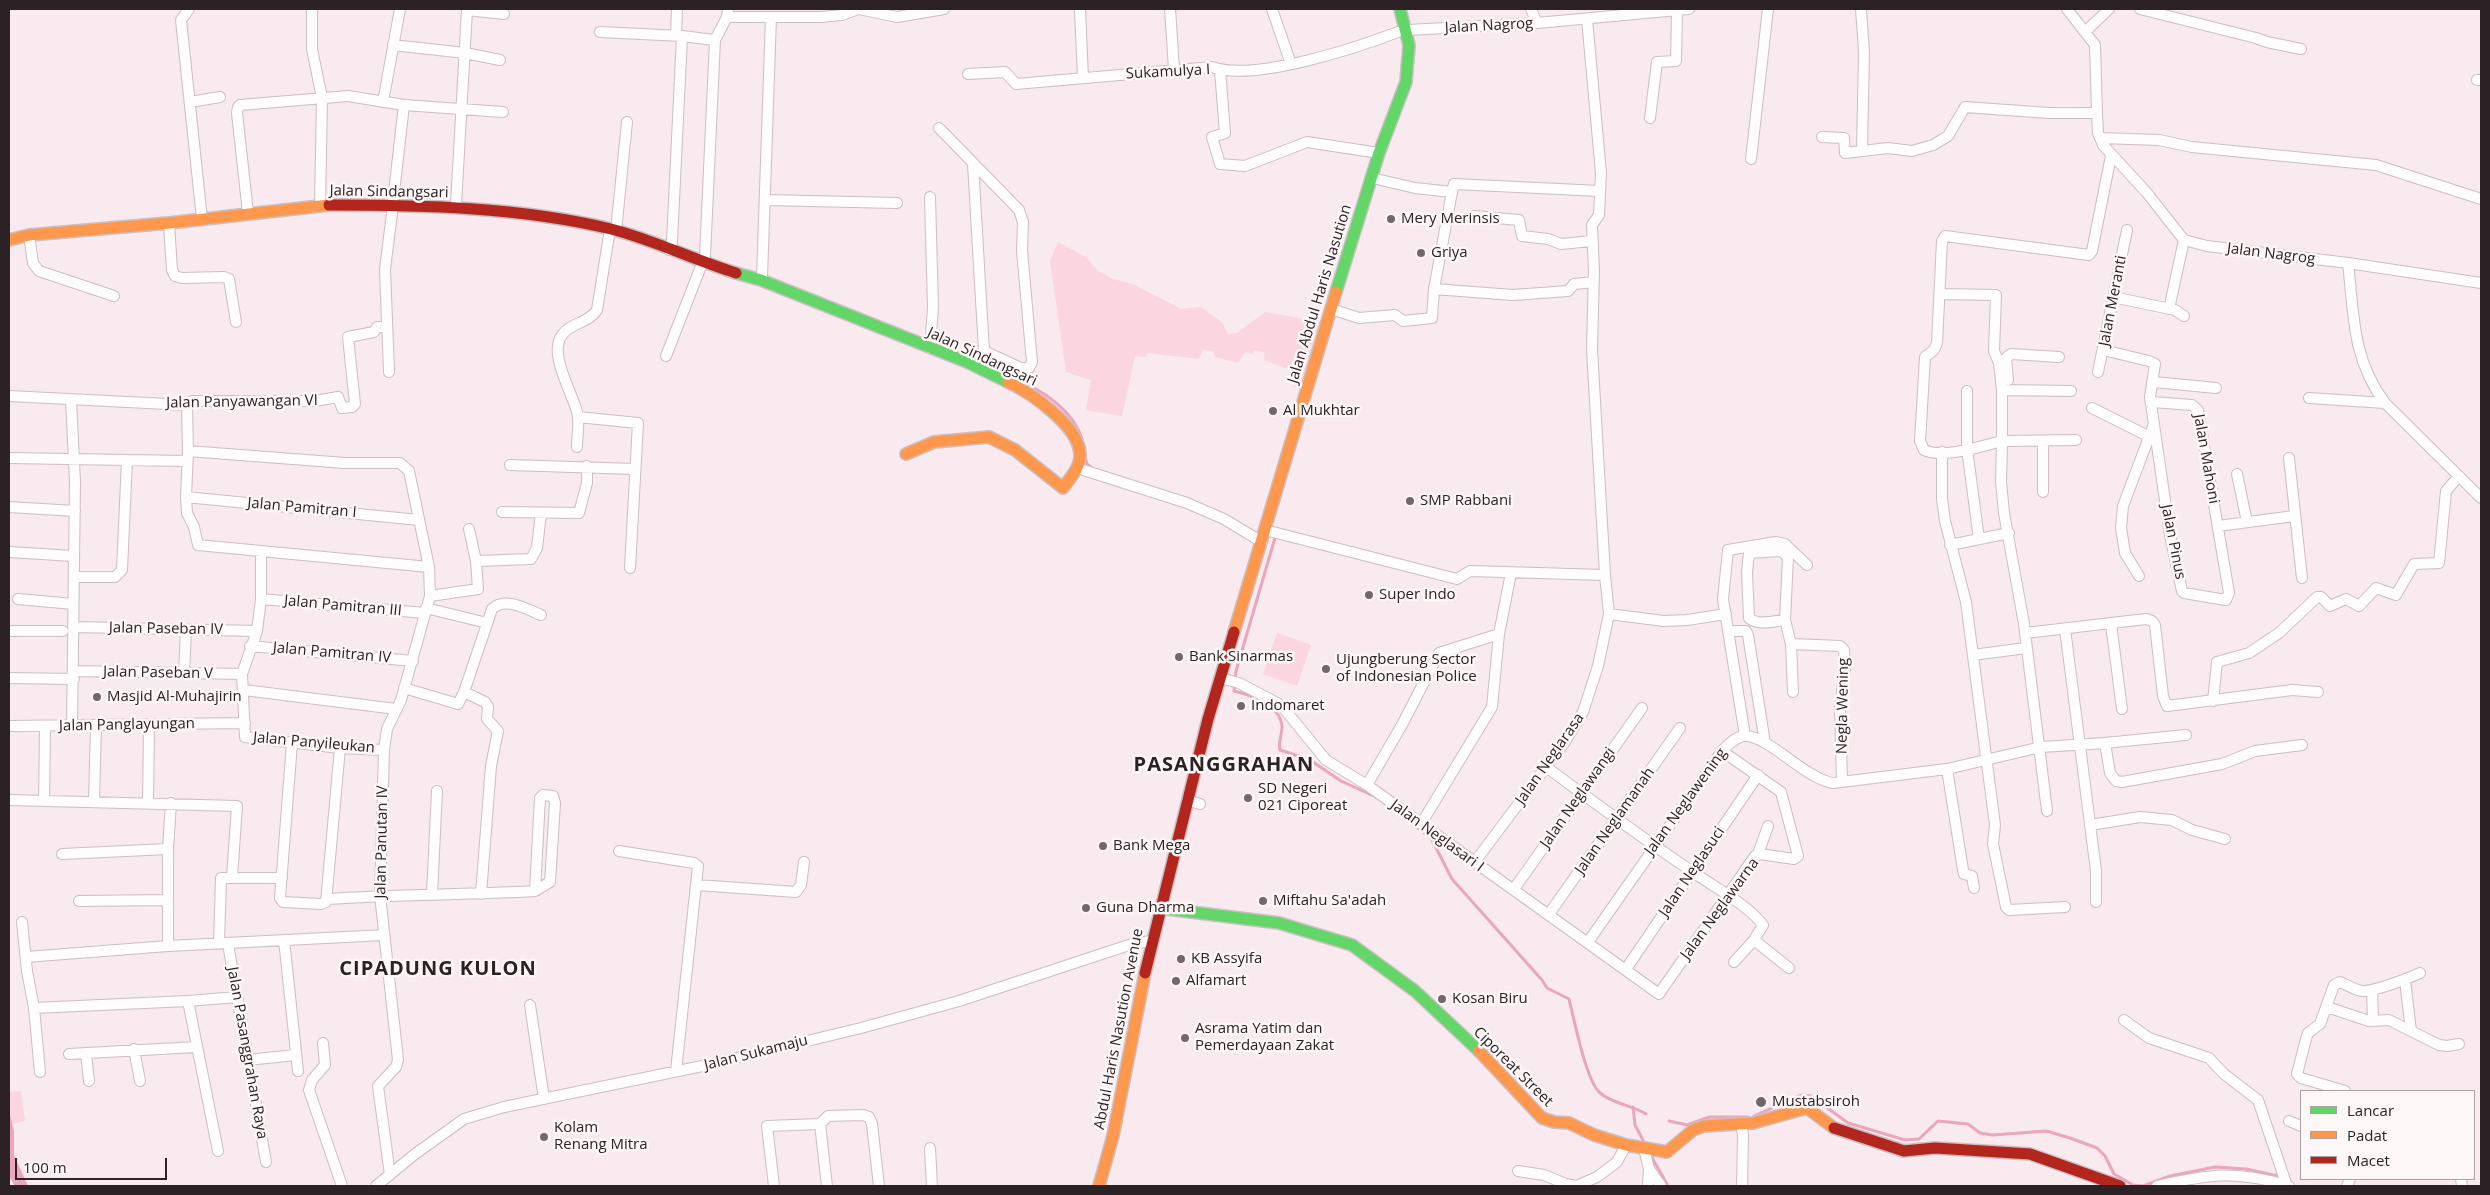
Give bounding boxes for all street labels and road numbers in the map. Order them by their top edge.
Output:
street label: Jalan Nagrog [1444,15,1534,37]
street label: Sukamulya I [1125,61,1211,83]
street label: Jalan Sindangsari [329,182,449,202]
street label: Jalan Abdul Haris Nasution [1284,202,1356,386]
street label: Jalan Nagrog [2226,240,2316,268]
street label: Jalan Meranti [2095,254,2131,348]
street label: Jalan Sindangsari [924,324,1040,390]
street label: Jalan Panyawangan VI [166,392,318,412]
street label: Jalan Mahoni [2189,413,2223,505]
street label: Jalan Pamitran I [247,494,357,522]
street label: Jalan Pinus [2157,503,2189,581]
street label: Jalan Pamitran III [283,592,403,620]
street label: Jalan Paseban IV [109,619,223,639]
street label: Jalan Pamitran IV [272,639,392,667]
street label: Negla Wening [1833,658,1853,754]
street label: Jalan Paseban V [103,663,213,683]
street label: Jalan Neglarasa [1512,710,1588,808]
street label: Jalan Panglayungan [59,715,195,735]
street label: Jalan Panyileukan [252,729,376,757]
street label: Jalan Neglawangi [1537,744,1619,852]
street label: Jalan Neglawening [1641,745,1731,859]
street label: Jalan Neglamanah [1571,764,1659,878]
street label: Jalan Panutan IV [372,785,392,899]
street label: Jalan Neglasari I [1387,796,1487,876]
street label: Jalan Neglasuci [1655,823,1729,921]
street label: Jalan Neglawarna [1677,855,1763,963]
street label: Abdul Haris Nasution Avenue [1091,927,1147,1131]
street label: Jalan Pasanggrahan Raya [223,966,271,1140]
street label: Ciporeat Street [1469,1023,1557,1111]
street label: Jalan Sukamaju [702,1031,810,1075]

